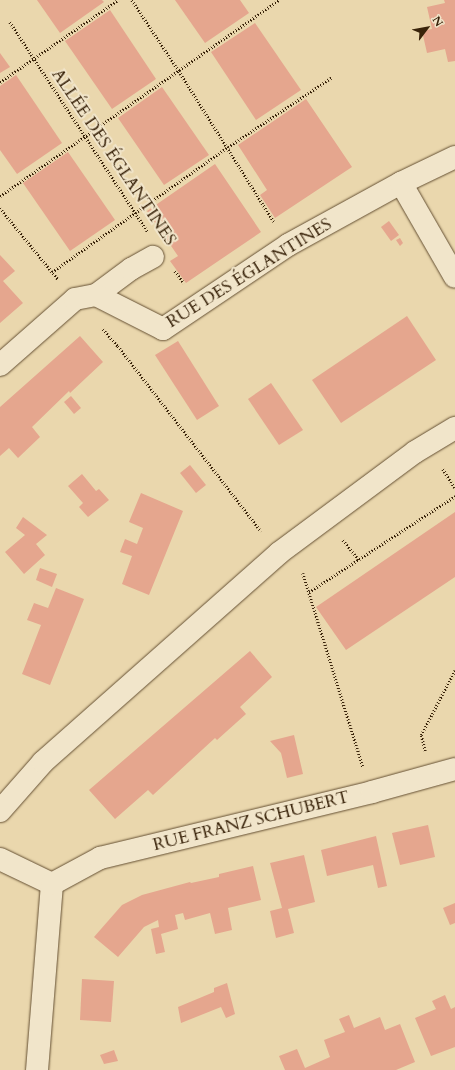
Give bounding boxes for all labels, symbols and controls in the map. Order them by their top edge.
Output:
north arrow [407,8,447,48]
text: N [429,13,446,29]
street label: ALLÉE DES ÉGLANTINES [47,65,181,249]
street label: RUE DES ÉGLANTINES [163,214,335,332]
street label: RUE FRANZ SCHUBERT [151,787,351,855]

